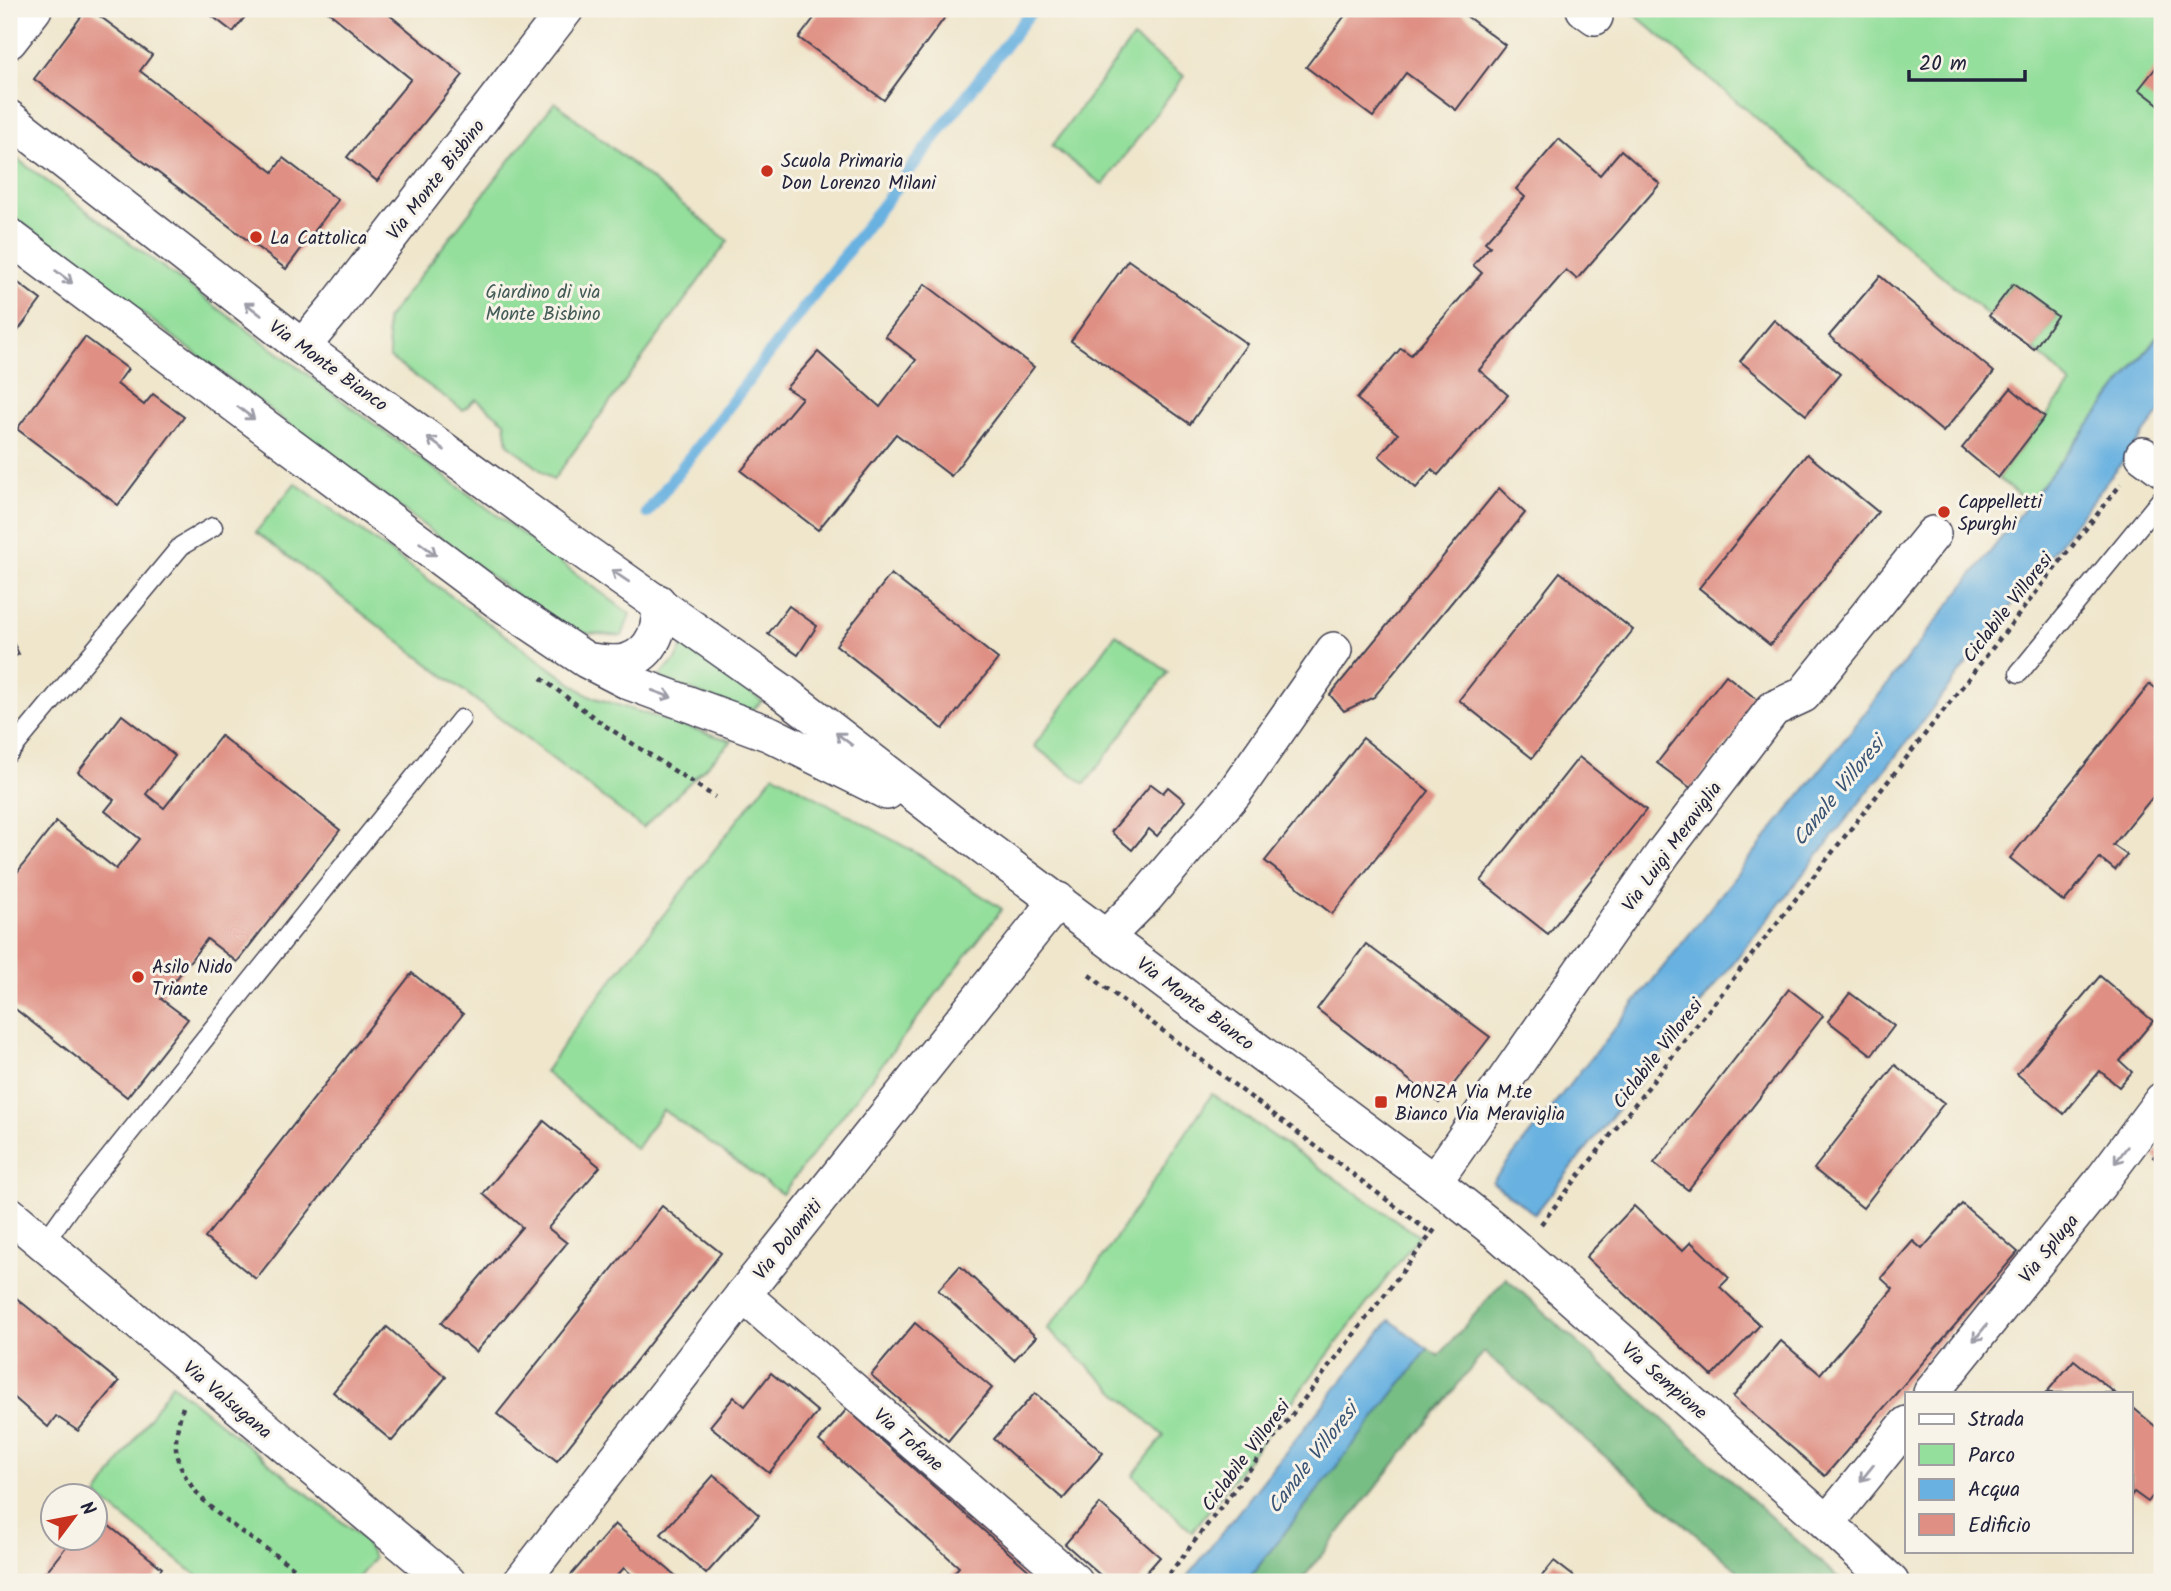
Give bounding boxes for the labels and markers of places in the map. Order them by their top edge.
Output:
place label: Scuola Primaria Don Lorenzo Milani [781,147,937,199]
marker: Scuola Primaria Don Lorenzo Milani [759,163,775,179]
place label: La Cattolica [270,224,367,254]
marker: La Cattolica [248,229,264,245]
place label: Cappelletti Spurghi [1958,488,2044,540]
marker: Cappelletti Spurghi [1936,504,1952,520]
place label: Asilo Nido Triante [152,953,233,1005]
marker: Asilo Nido Triante [130,969,146,985]
place label: MONZA Via M.te Bianco Via Meraviglia [1395,1078,1565,1130]
marker: MONZA Via M.te Bianco Via Meraviglia [1373,1094,1389,1110]

